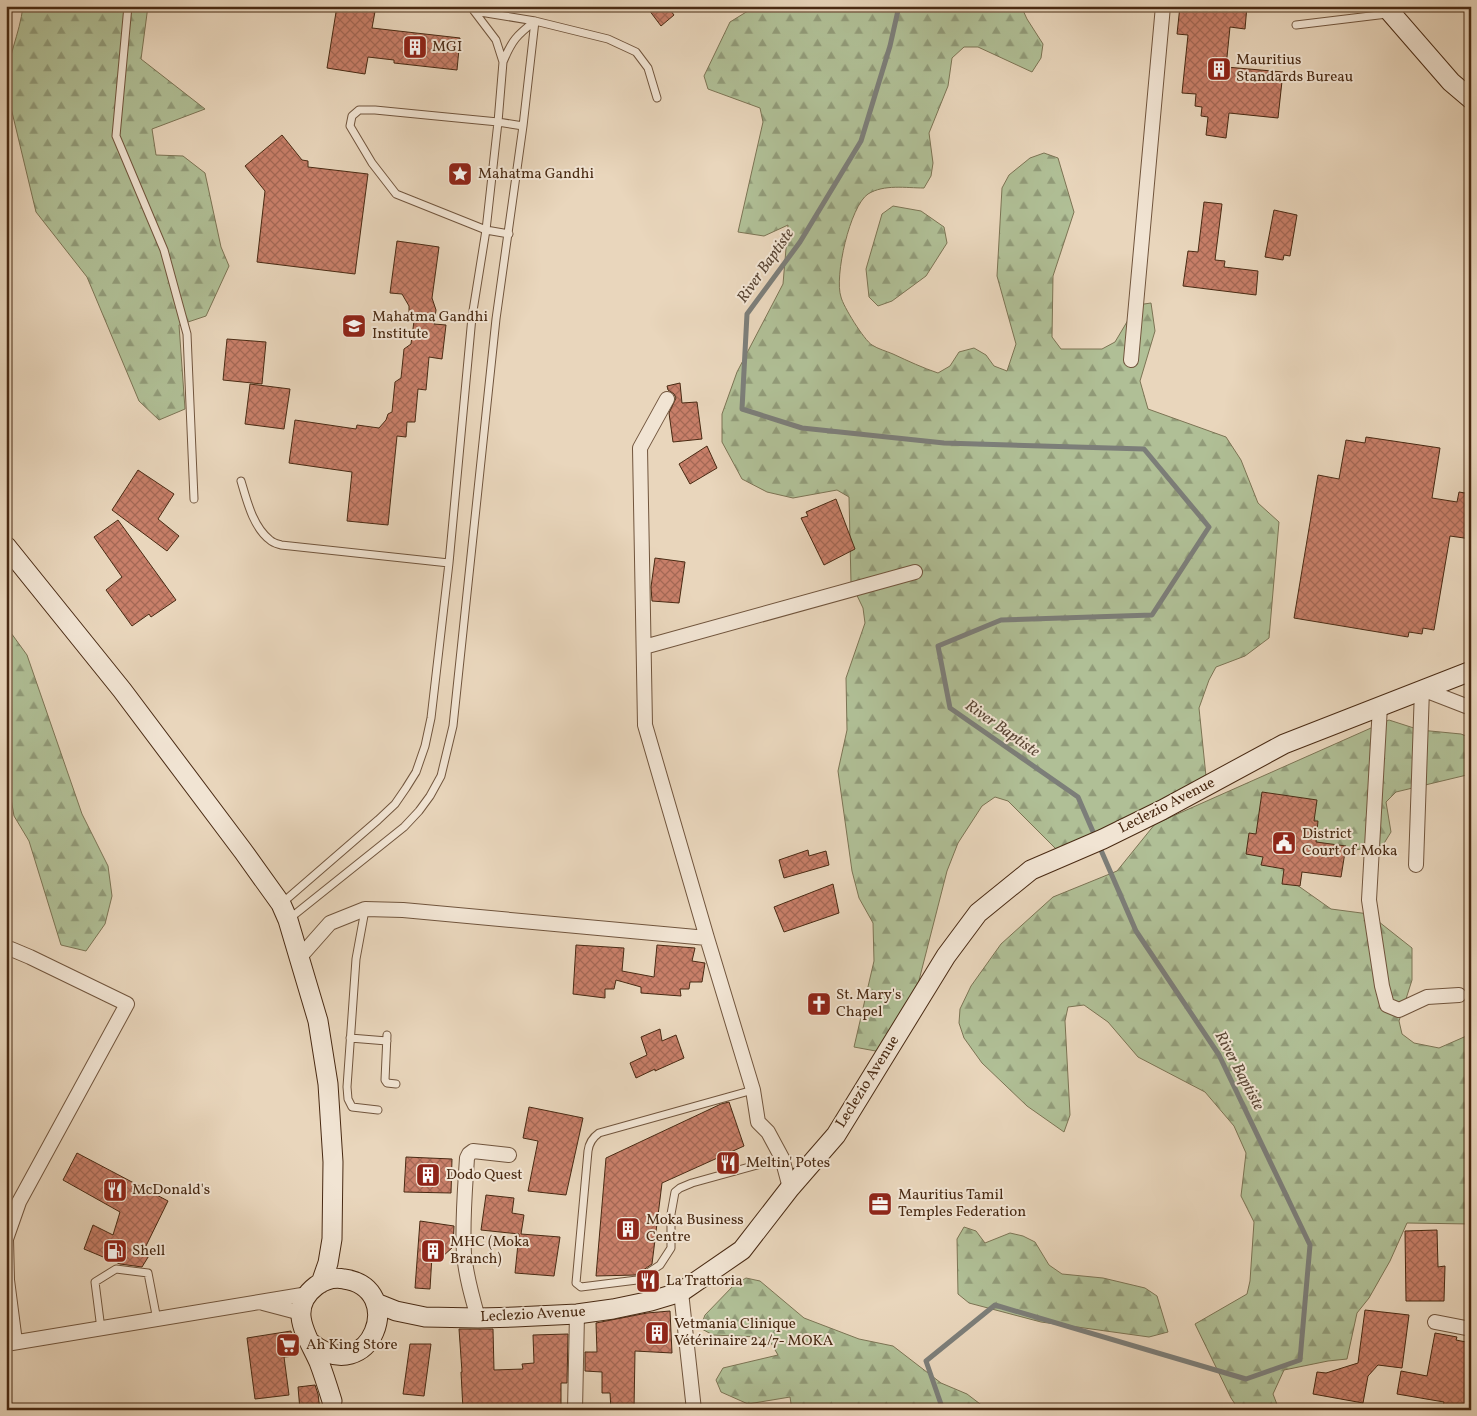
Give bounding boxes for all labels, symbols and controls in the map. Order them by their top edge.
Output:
building icon: MGI [402,34,428,60]
place label: MGI [432,37,462,58]
place label: Mauritius Standards Bureau [1236,50,1353,88]
building icon: Mauritius Standards Bureau [1206,56,1232,82]
place icon: Mahatma Gandhi [447,161,473,187]
place label: Mahatma Gandhi [478,164,594,185]
water label: River Baptiste [732,224,800,308]
place label: Mahatma Gandhi Institute [372,307,488,345]
school or university icon: Mahatma Gandhi Institute [341,313,367,339]
water label: River Baptiste [960,695,1044,763]
street label: Leclezio Avenue [1115,773,1219,839]
place label: District Court of Moka [1302,824,1398,862]
public building icon: District Court of Moka [1271,830,1297,856]
place label: St. Mary's Chapel [836,985,901,1023]
church icon: St. Mary's Chapel [806,991,832,1017]
water label: River Baptiste [1209,1028,1269,1115]
street label: Leclezio Avenue [831,1032,905,1132]
restaurant icon: Meltin' Potes [715,1150,741,1176]
place label: Meltin' Potes [746,1153,830,1174]
building icon: Dodo Quest [415,1162,441,1188]
place label: Dodo Quest [446,1165,523,1186]
restaurant icon: McDonald's [102,1177,128,1203]
place label: McDonald's [132,1180,210,1201]
place label: Mauritius Tamil Temples Federation [898,1185,1026,1223]
office icon: Mauritius Tamil Temples Federation [867,1191,893,1217]
place label: Moka Business Centre [646,1210,744,1248]
building icon: Moka Business Centre [615,1216,641,1242]
place label: MHC (Moka Branch) [450,1232,530,1270]
fuel station icon: Shell [102,1238,128,1264]
building icon: MHC (Moka Branch) [420,1238,446,1264]
place label: Shell [132,1241,165,1262]
restaurant icon: La Trattoria [635,1268,661,1294]
place label: La Trattoria [666,1271,743,1292]
street label: Leclezio Avenue [480,1302,586,1328]
place label: Vetmania Clinique Vétérinaire 24/7- MOKA [674,1314,834,1352]
building icon: Vetmania Clinique Vétérinaire 24/7- MOKA [644,1320,670,1346]
supermarket icon: Ah King Store [275,1332,301,1358]
place label: Ah King Store [306,1335,398,1356]

